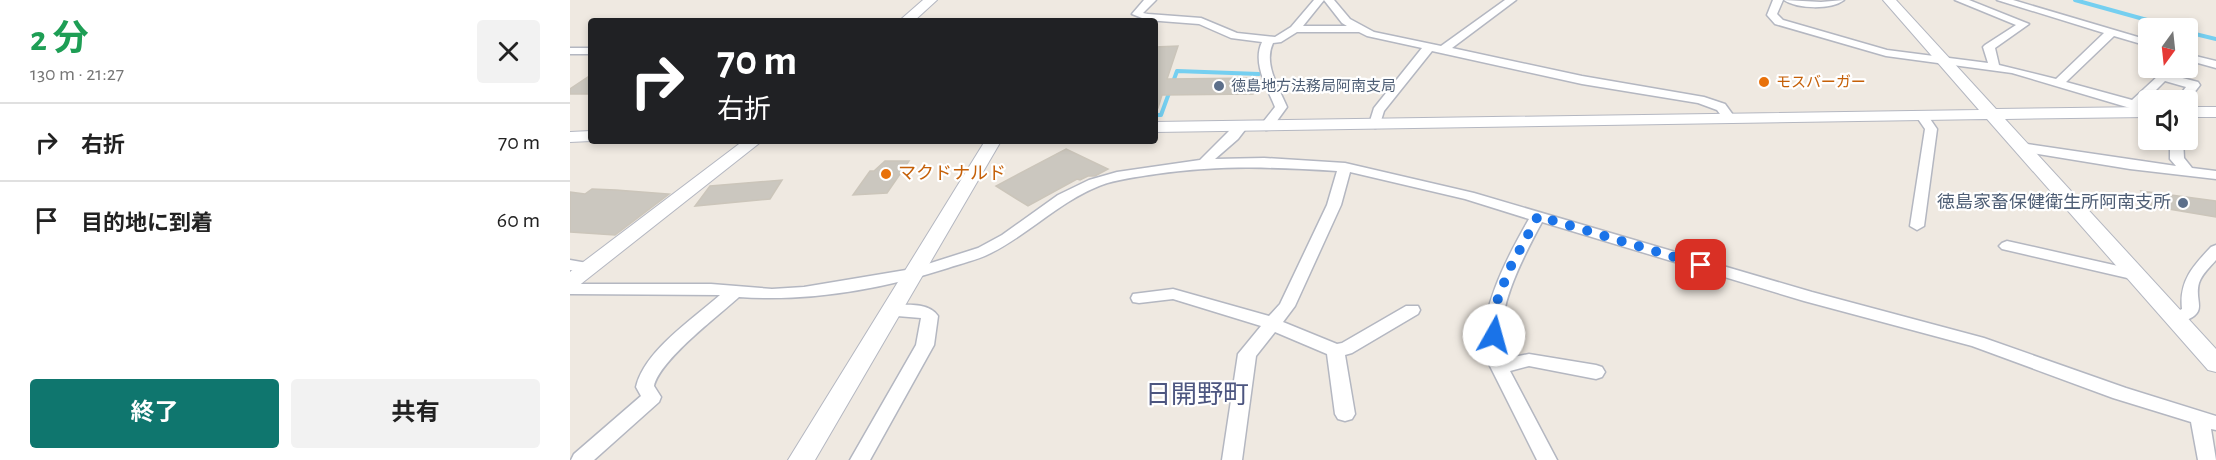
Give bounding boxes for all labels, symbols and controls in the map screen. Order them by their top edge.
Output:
north arrow [2138,18,2198,78]
map controls [2138,18,2198,150]
button: close [477,20,540,83]
text: 2 分 [30,21,88,57]
text: 70 m [717,40,797,82]
icon: right [618,42,696,120]
text: 130 m · 21:27 [30,64,124,84]
place label: モスバーガー [1776,74,1866,90]
marker: モスバーガー [1757,75,1771,89]
place label: 徳島地方法務局阿南支局 [1231,78,1396,94]
marker: 徳島地方法務局阿南支局 [1212,79,1226,93]
button: sound [2138,90,2198,150]
text: 右折 [717,96,771,123]
icon: right [30,126,63,159]
text: 70 m [498,131,540,153]
text: 右折 [81,134,125,156]
place label: マクドナルド [898,164,1006,183]
marker: マクドナルド [879,167,893,181]
place label: 徳島家畜保健衛生所阿南支所 [1937,192,2171,212]
marker: 徳島家畜保健衛生所阿南支所 [2176,196,2190,210]
icon: arrive [30,204,63,237]
text: 60 m [497,209,540,231]
text: 目的地に到着 [81,212,213,234]
pin [1675,239,1726,290]
icon: arrive [1684,248,1717,281]
position arrow [1462,303,1526,367]
button: 終了 [30,379,279,448]
button: 共有 [291,379,540,448]
district label: 日開野町 [1145,382,1249,408]

